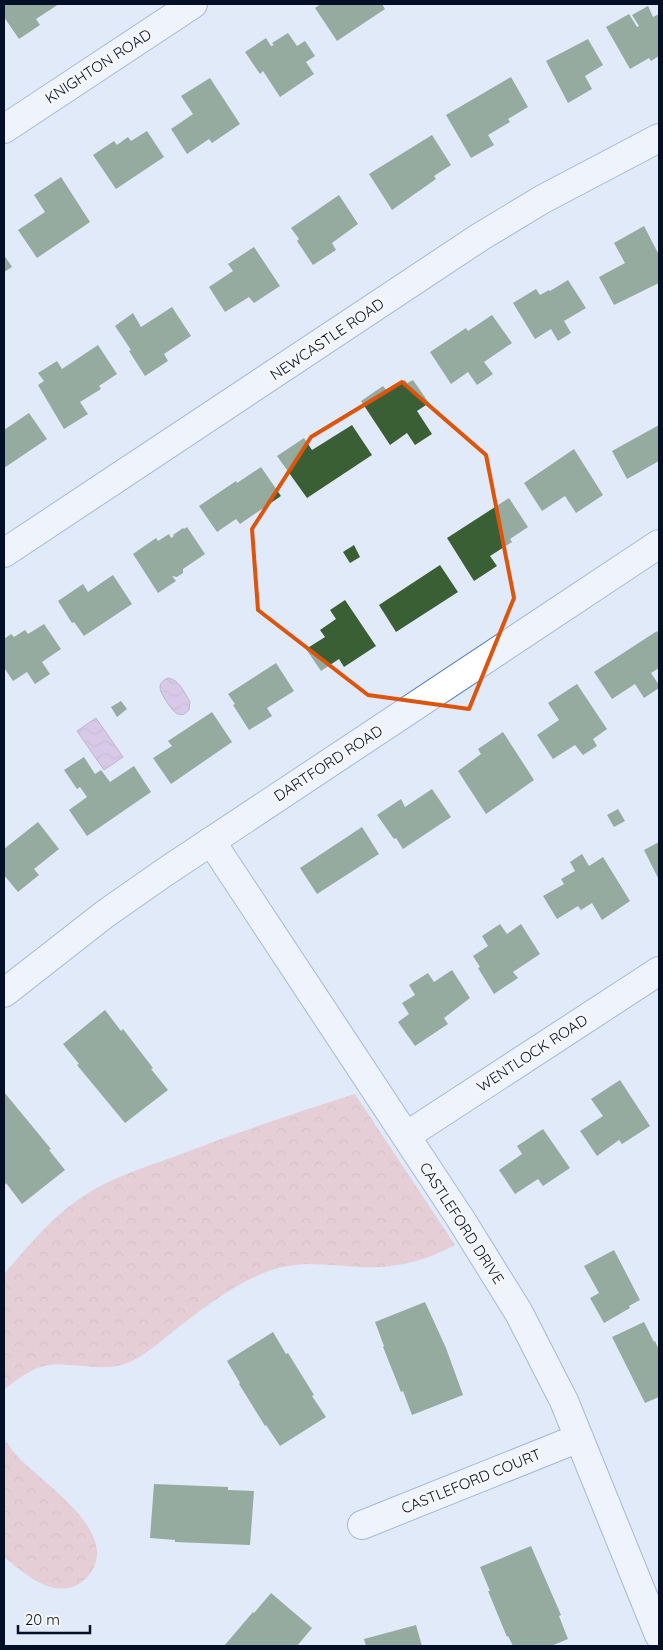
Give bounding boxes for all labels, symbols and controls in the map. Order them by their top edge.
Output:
street label: KNIGHTON ROAD [41,24,155,107]
street label: NEWCASTLE ROAD [266,294,388,384]
street label: DARTFORD ROAD [270,721,386,805]
street label: WENTLOCK ROAD [473,1010,591,1096]
street label: CASTLEFORD DRIVE [416,1159,508,1287]
street label: CASTLEFORD COURT [398,1444,544,1518]
scale bar [18,1602,90,1634]
text: 20 m [25,1610,60,1629]

